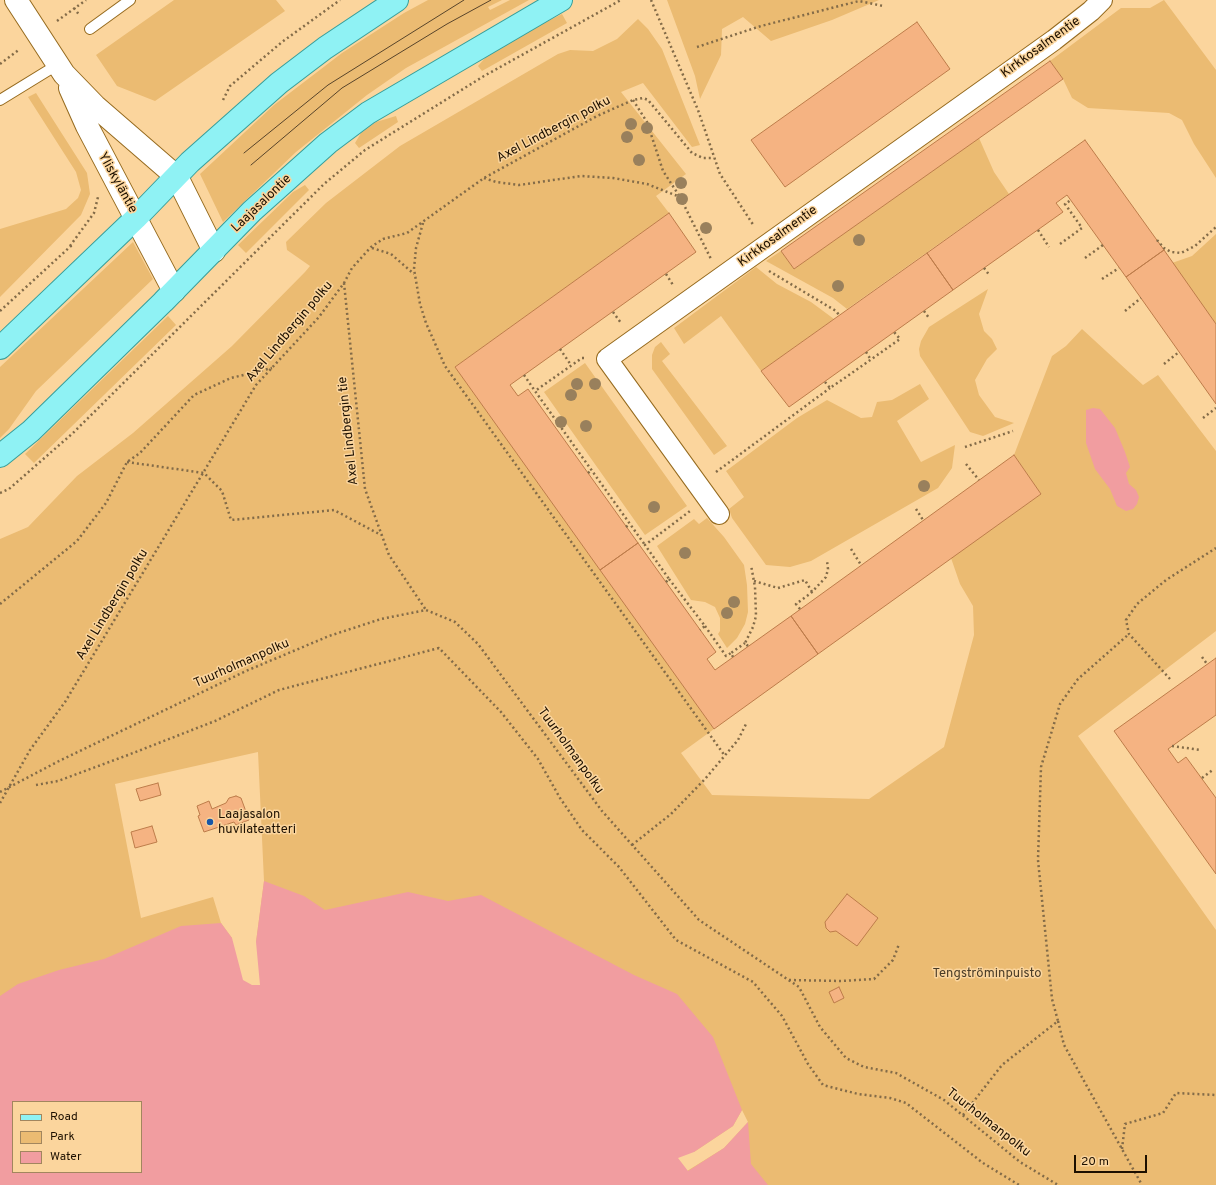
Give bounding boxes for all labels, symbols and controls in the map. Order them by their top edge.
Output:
street label: Kirkkosalmentie [998,14,1084,82]
street label: Axel Lindbergin polku [494,93,614,167]
street label: Yliskyläntie [94,150,140,216]
street label: Laajasalontie [229,172,295,236]
street label: Kirkkosalmentie [735,203,821,271]
street label: Axel Lindbergin polku [243,278,337,386]
street label: Axel Lindbergin tie [336,376,362,486]
street label: Axel Lindbergin polku [74,547,152,663]
street label: Tuurholmanpolku [192,636,292,692]
street label: Tuurholmanpolku [533,705,607,797]
place label: Laajasalon huvilateatteri [218,807,296,838]
marker: Laajasalon huvilateatteri [205,817,215,827]
park label: Tengströminpuisto [933,966,1041,982]
street label: Tuurholmanpolku [943,1085,1033,1161]
legend [12,1101,142,1173]
text: Road [50,1109,78,1125]
text: Park [50,1129,75,1145]
scale bar [1076,1147,1149,1173]
text: Water [50,1149,82,1165]
text: 20 m [1081,1154,1109,1170]

